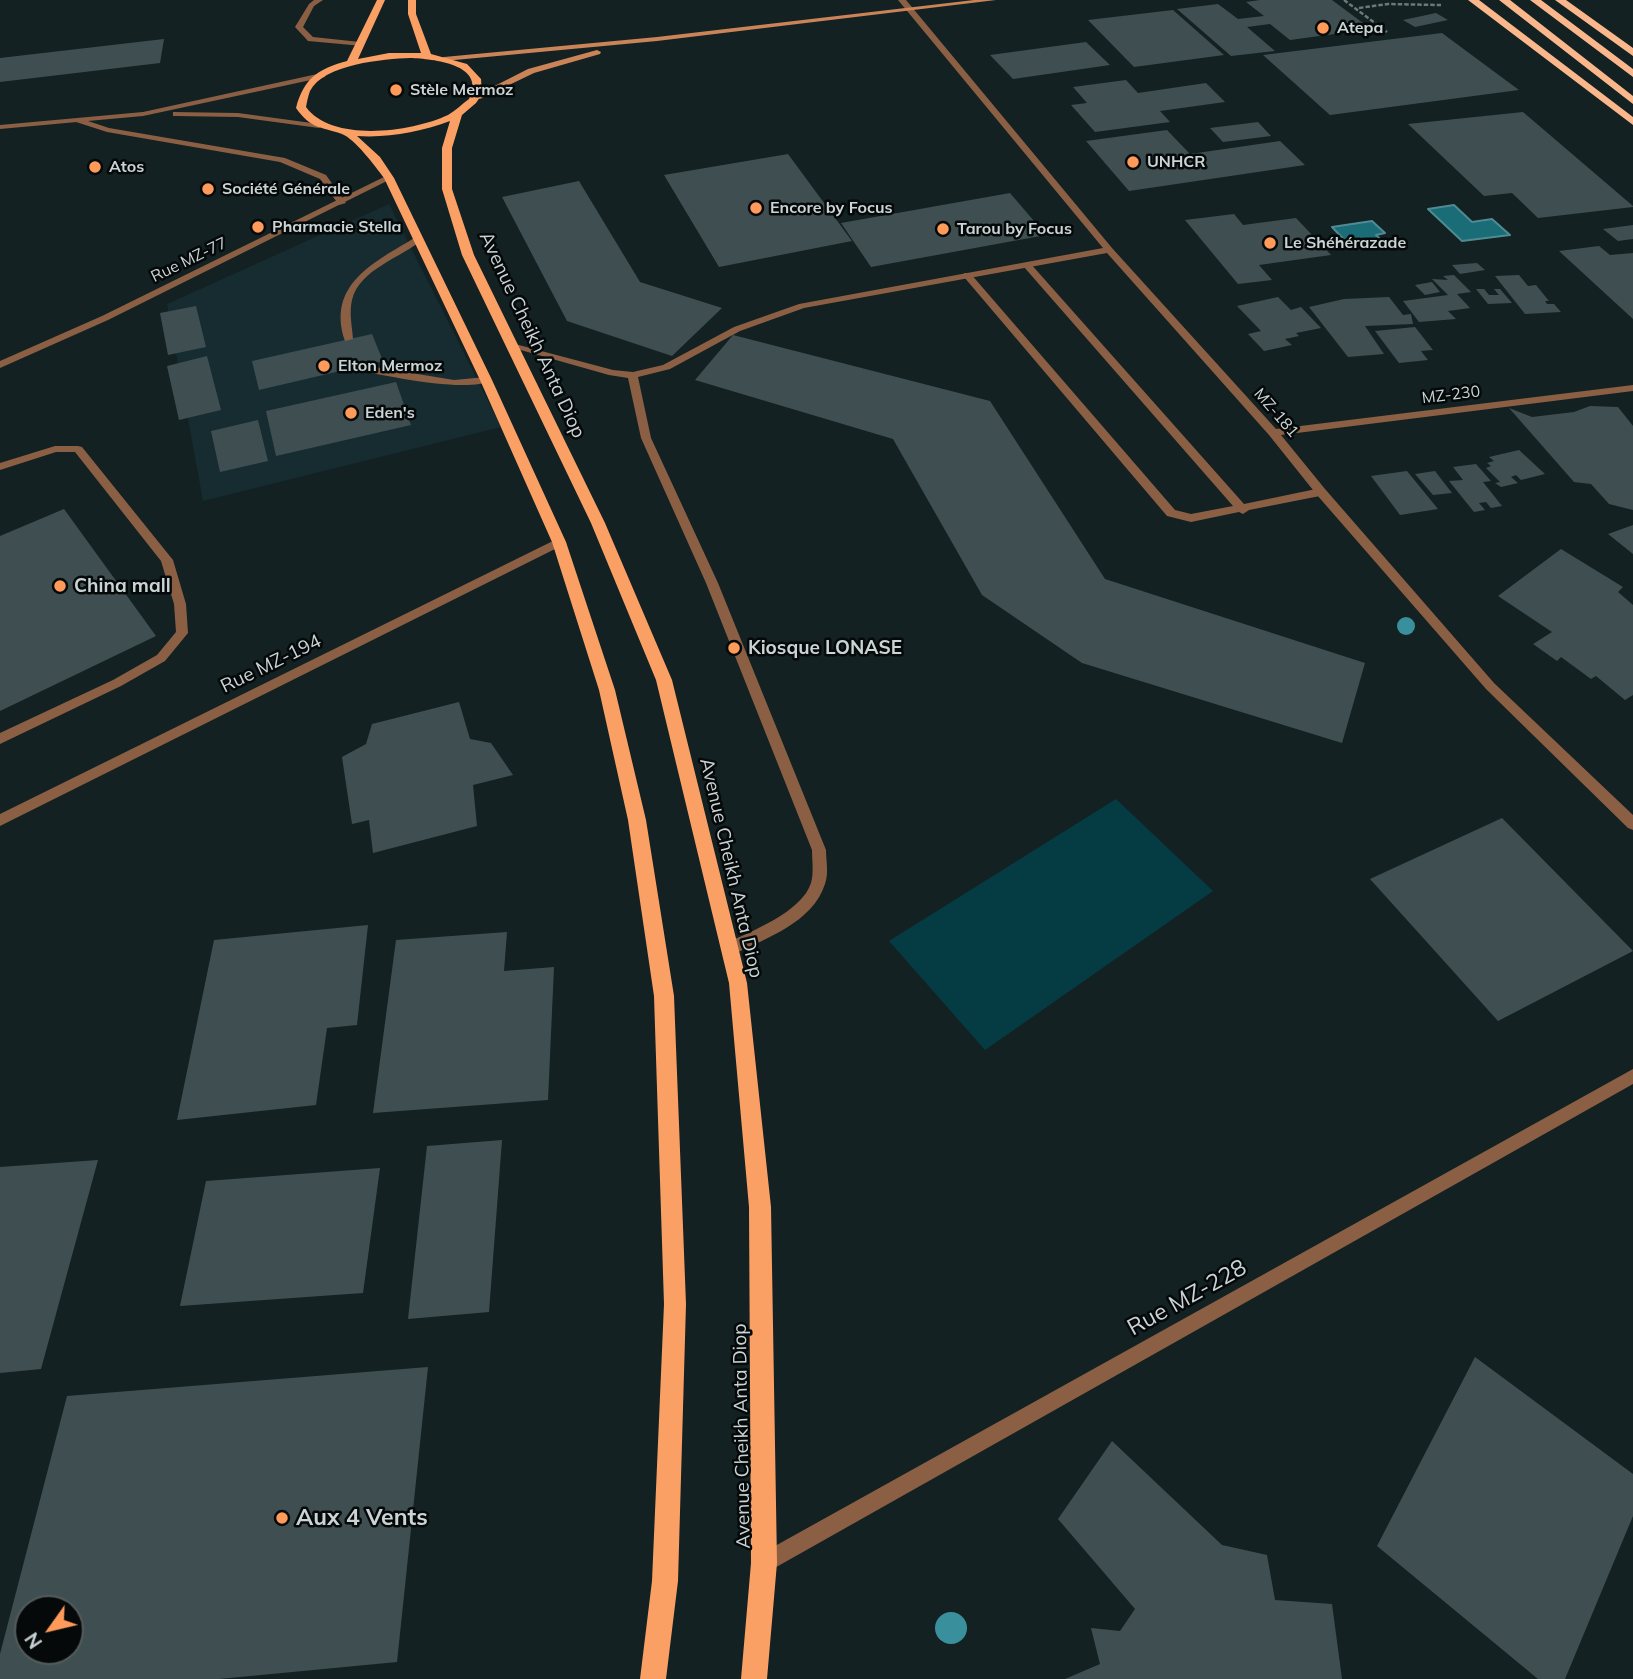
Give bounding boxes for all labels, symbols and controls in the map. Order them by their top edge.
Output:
place label: Atepa [1337,18,1383,38]
marker: Atepa [1315,20,1331,36]
place label: Stèle Mermoz [410,80,513,100]
marker: Stèle Mermoz [388,82,404,98]
place label: UNHCR [1147,152,1205,172]
marker: UNHCR [1125,154,1141,170]
place label: Atos [109,157,144,177]
marker: Atos [87,159,103,175]
place label: Société Générale [222,179,350,199]
marker: Société Générale [200,181,216,197]
place label: Encore by Focus [770,198,893,218]
marker: Encore by Focus [748,200,764,216]
place label: Pharmacie Stella [272,217,401,237]
marker: Pharmacie Stella [250,219,266,235]
place label: Tarou by Focus [957,219,1072,239]
marker: Tarou by Focus [935,221,951,237]
street label: Avenue Cheikh Anta Diop [474,228,590,442]
street label: Rue MZ-77 [148,233,230,287]
place label: Le Shéhérazade [1284,233,1406,253]
marker: Le Shéhérazade [1262,235,1278,251]
place label: Elton Mermoz [338,356,442,376]
marker: Elton Mermoz [316,358,332,374]
street label: MZ-230 [1421,382,1481,408]
street label: MZ-181 [1250,385,1302,441]
place label: Eden's [365,403,415,423]
marker: Eden's [343,405,359,421]
place label: China mall [74,575,171,597]
marker: China mall [52,578,68,594]
street label: Rue MZ-194 [217,630,325,698]
place label: Kiosque LONASE [748,637,902,659]
marker: Kiosque LONASE [726,640,742,656]
street label: Avenue Cheikh Anta Diop [695,756,767,980]
street label: Rue MZ-228 [1123,1254,1251,1342]
street label: Avenue Cheikh Anta Diop [729,1323,755,1549]
place label: Aux 4 Vents [296,1504,428,1532]
marker: Aux 4 Vents [274,1510,290,1526]
north arrow [14,1595,84,1665]
text: N [19,1628,47,1653]

